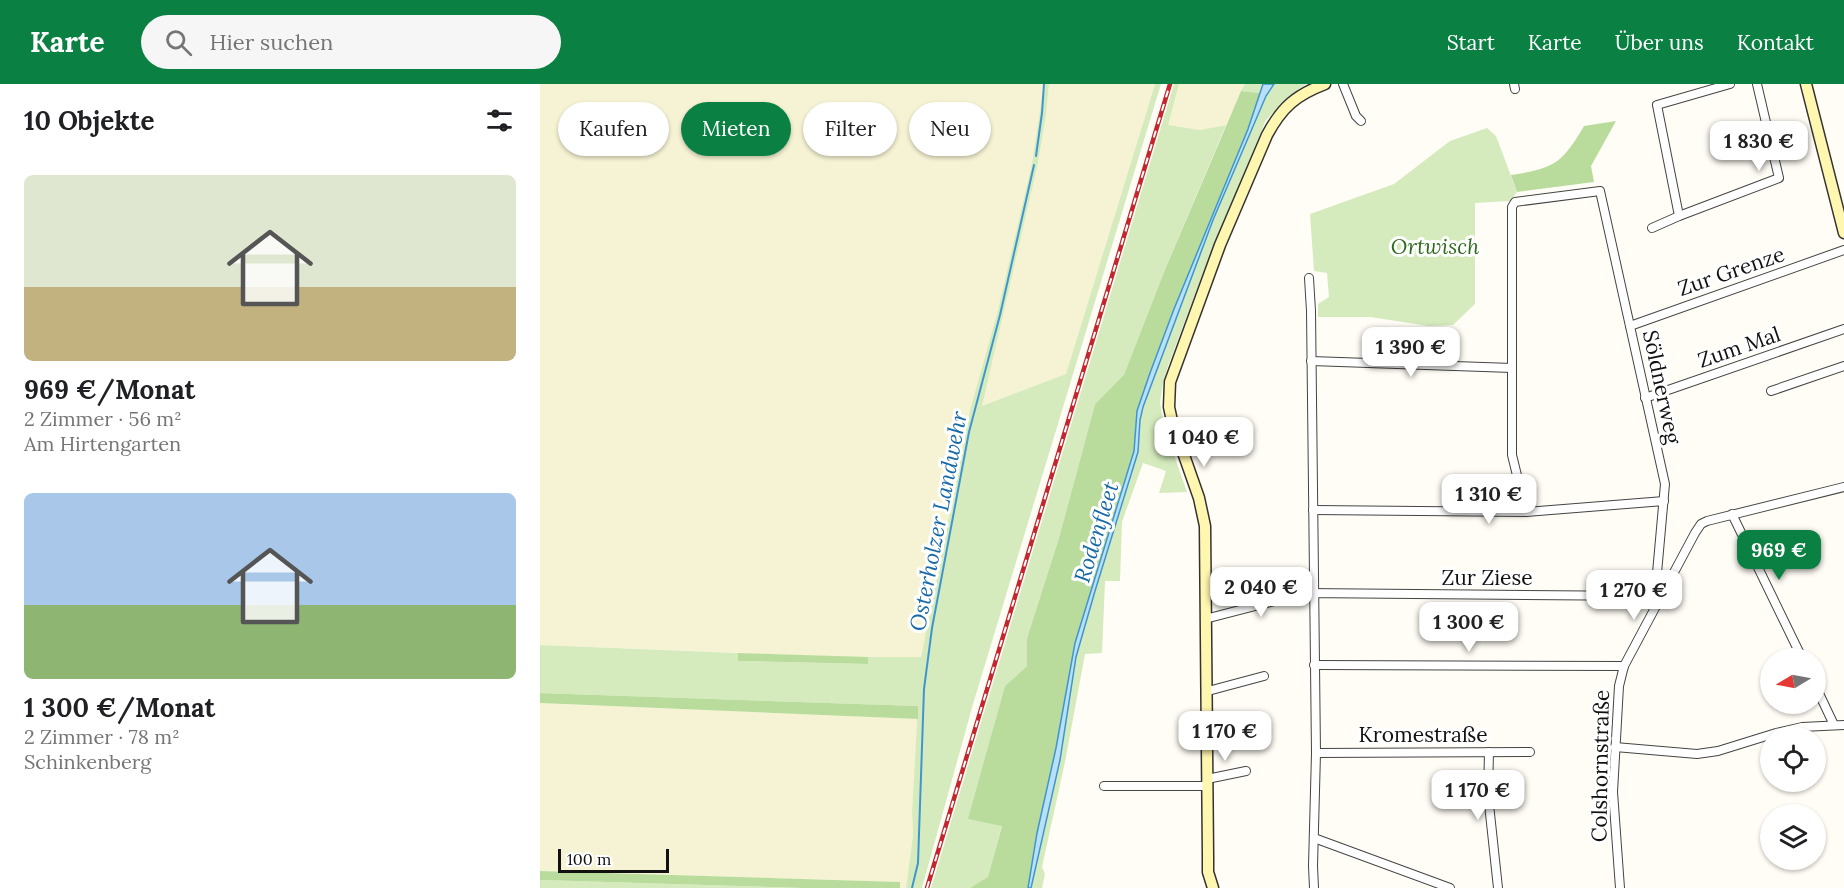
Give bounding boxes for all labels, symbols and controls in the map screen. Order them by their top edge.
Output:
search box [141,15,561,69]
text: Karte [30,24,105,60]
icon: search [162,26,195,59]
text: Hier suchen [210,28,333,56]
text: Start [1447,29,1495,56]
text: Karte [1528,29,1582,56]
text: Über uns [1615,29,1704,56]
text: Kontakt [1737,29,1814,56]
chip: Kaufen [558,102,669,156]
chip: Mieten [681,102,791,156]
chip: Filter [803,102,897,156]
chip: Neu [909,102,991,156]
text: 10 Objekte [24,104,155,137]
icon: filters [483,104,516,137]
pin: 1 830 € [1704,121,1814,172]
text: 1 830 € [1724,128,1794,153]
icon: home [216,214,324,322]
park label: Ortwisch [1391,233,1479,260]
street label: Zur Grenze [1674,240,1788,302]
street label: Zum Mal [1694,320,1784,374]
pin: 1 390 € [1356,327,1466,378]
street label: Söldnerweg [1637,328,1687,447]
text: 1 390 € [1376,334,1446,359]
text: 969 €/Monat [24,373,195,406]
text: 2 Zimmer · 56 m² [24,406,182,431]
water label: Osterholzer Landwehr [903,408,973,633]
pin: 1 040 € [1149,417,1259,468]
text: 1 040 € [1168,424,1240,449]
text: Am Hirtengarten [24,431,181,456]
pin: 1 310 € [1434,474,1544,525]
water label: Rodenfleet [1067,478,1125,586]
text: 1 310 € [1456,481,1522,506]
pin: 969 € [1737,530,1821,581]
icon: home [216,532,324,640]
text: 969 € [1751,537,1807,562]
street label: Zur Ziese [1441,564,1533,591]
pin: 2 040 € [1206,567,1316,618]
pin: 1 270 € [1579,570,1689,621]
text: 2 040 € [1224,574,1298,599]
text: 1 270 € [1600,577,1668,602]
pin: 1 300 € [1414,602,1524,653]
text: 1 300 € [1433,609,1505,634]
north arrow [1760,648,1826,714]
map controls [1760,648,1826,870]
street label: Colshornstraße [1585,690,1615,842]
text: 1 300 €/Monat [24,691,215,724]
pin: 1 170 € [1170,711,1280,762]
text: 1 170 € [1192,718,1258,743]
street label: Kromestraße [1358,721,1488,748]
text: 2 Zimmer · 78 m² [24,724,180,749]
button: locate [1760,726,1826,792]
text: Schinkenberg [24,749,151,774]
pin: 1 170 € [1423,770,1533,821]
text: 1 170 € [1445,777,1511,802]
button: layers [1760,804,1826,870]
scale bar [558,846,669,874]
text: 100 m [567,849,611,869]

